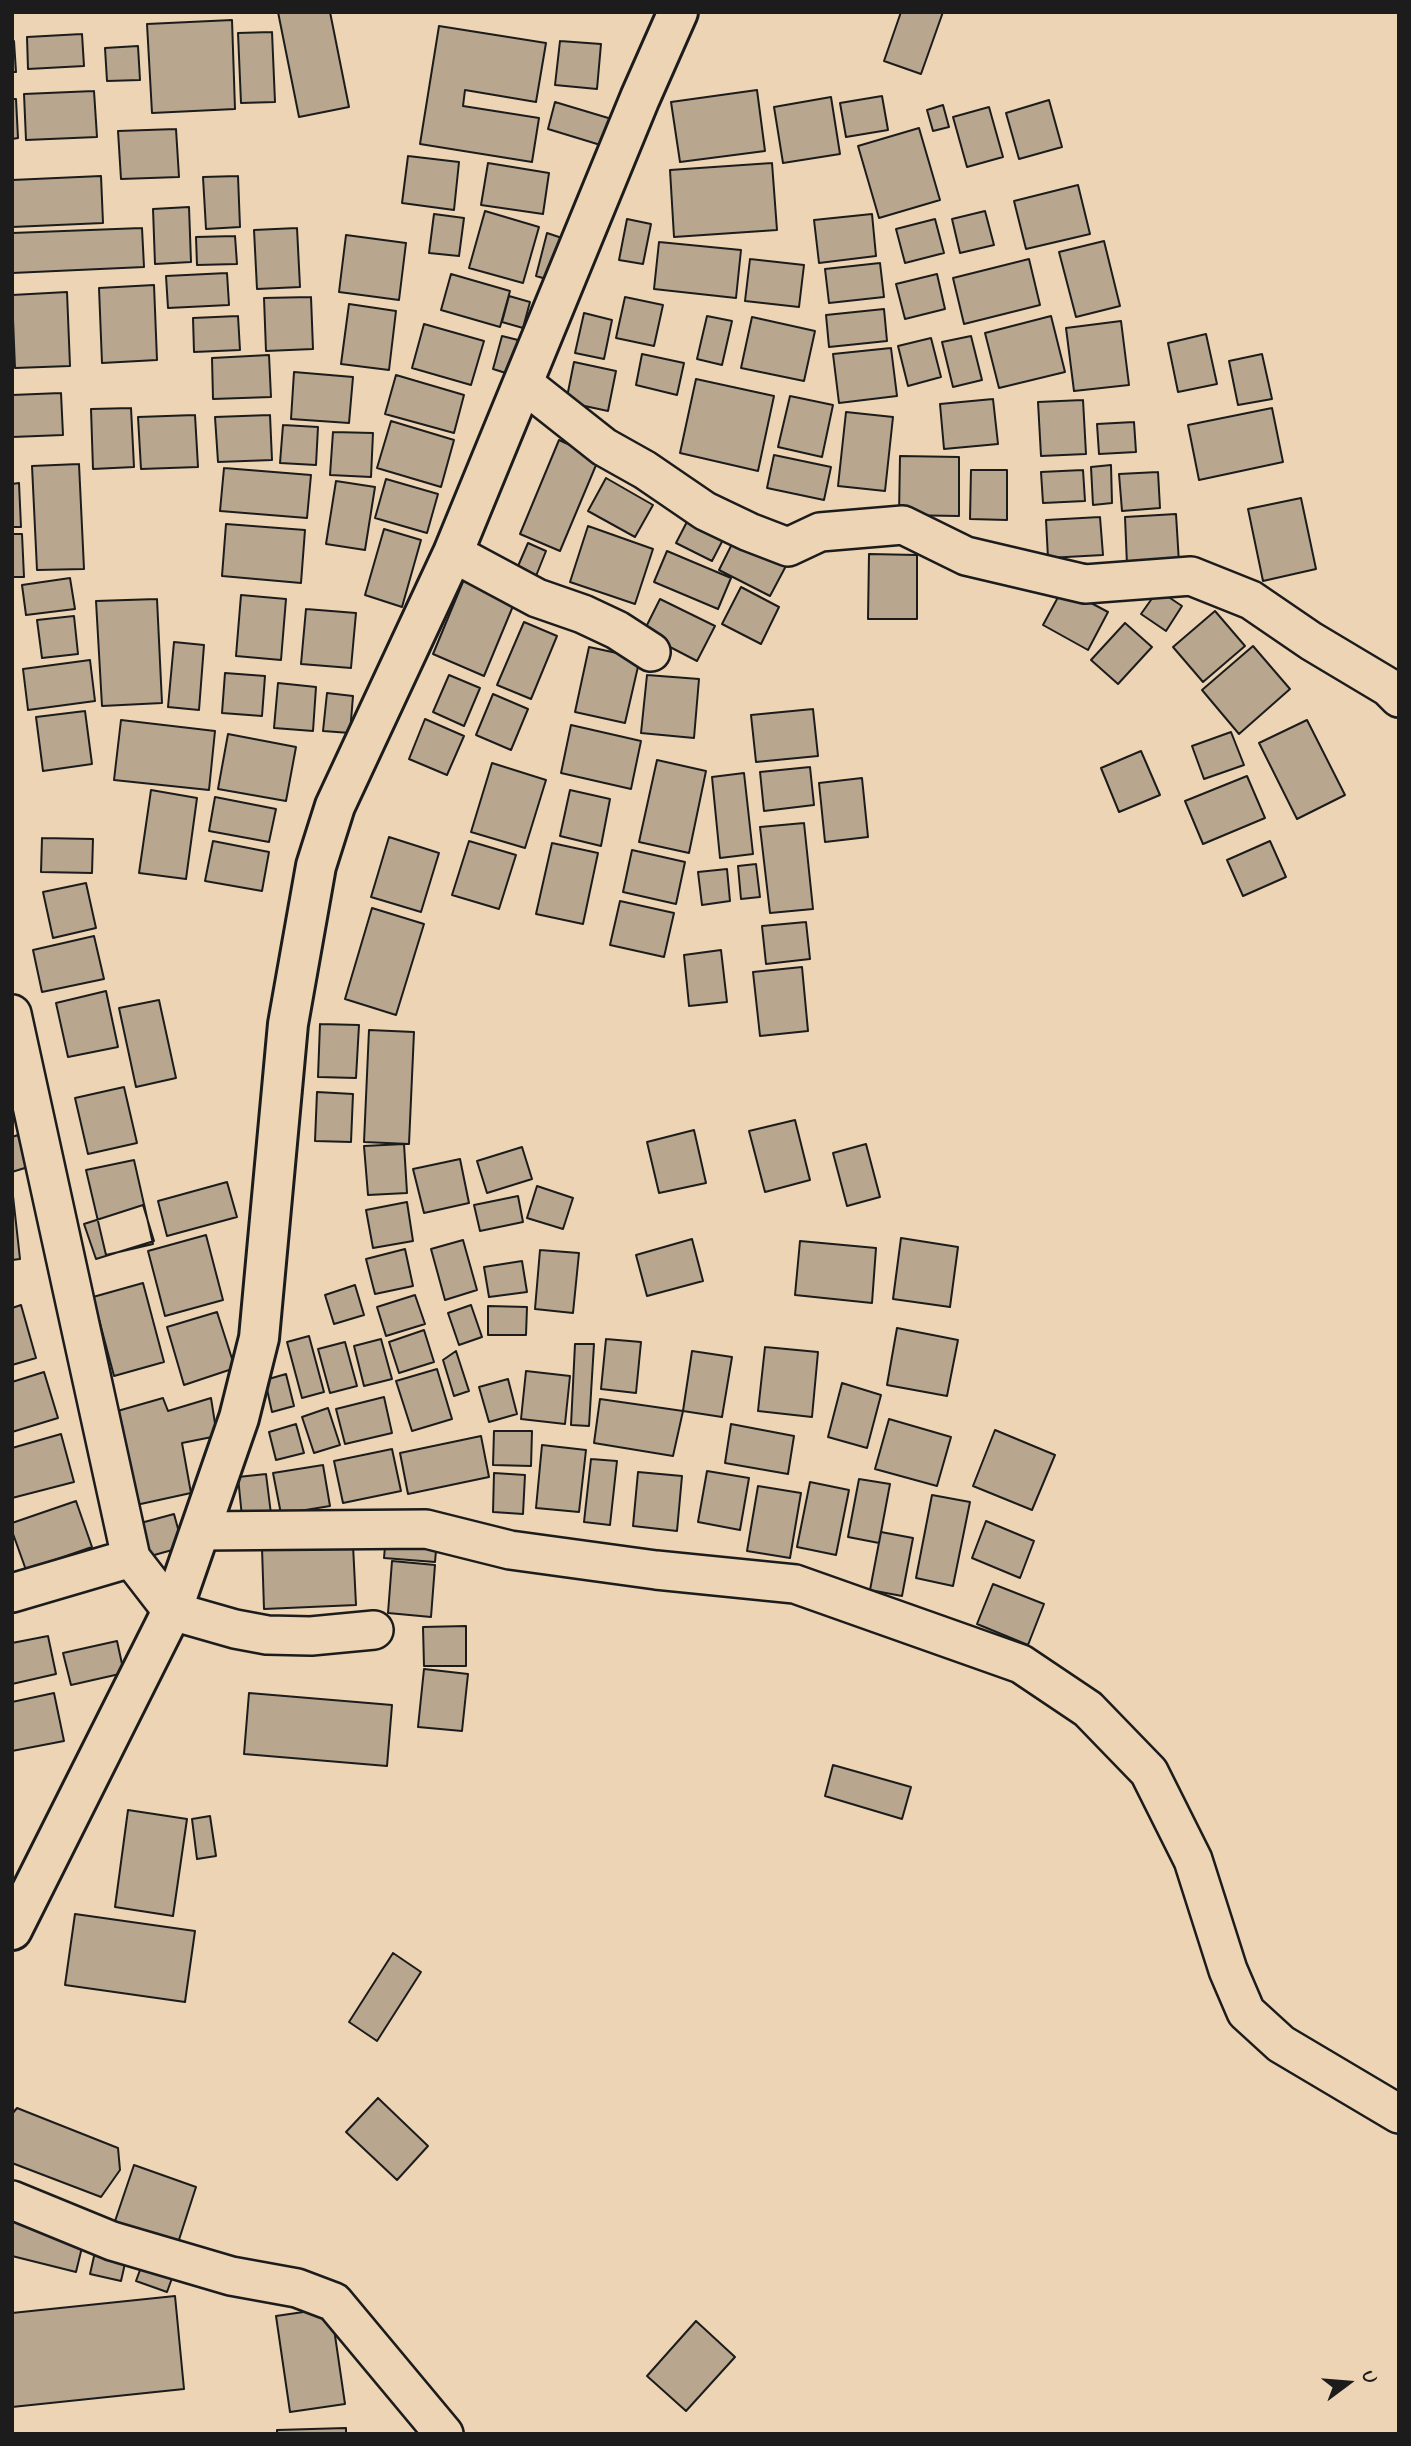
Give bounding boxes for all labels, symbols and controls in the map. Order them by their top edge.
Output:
north arrow [1313,2348,1383,2418]
text: U [1355,2368,1382,2386]

